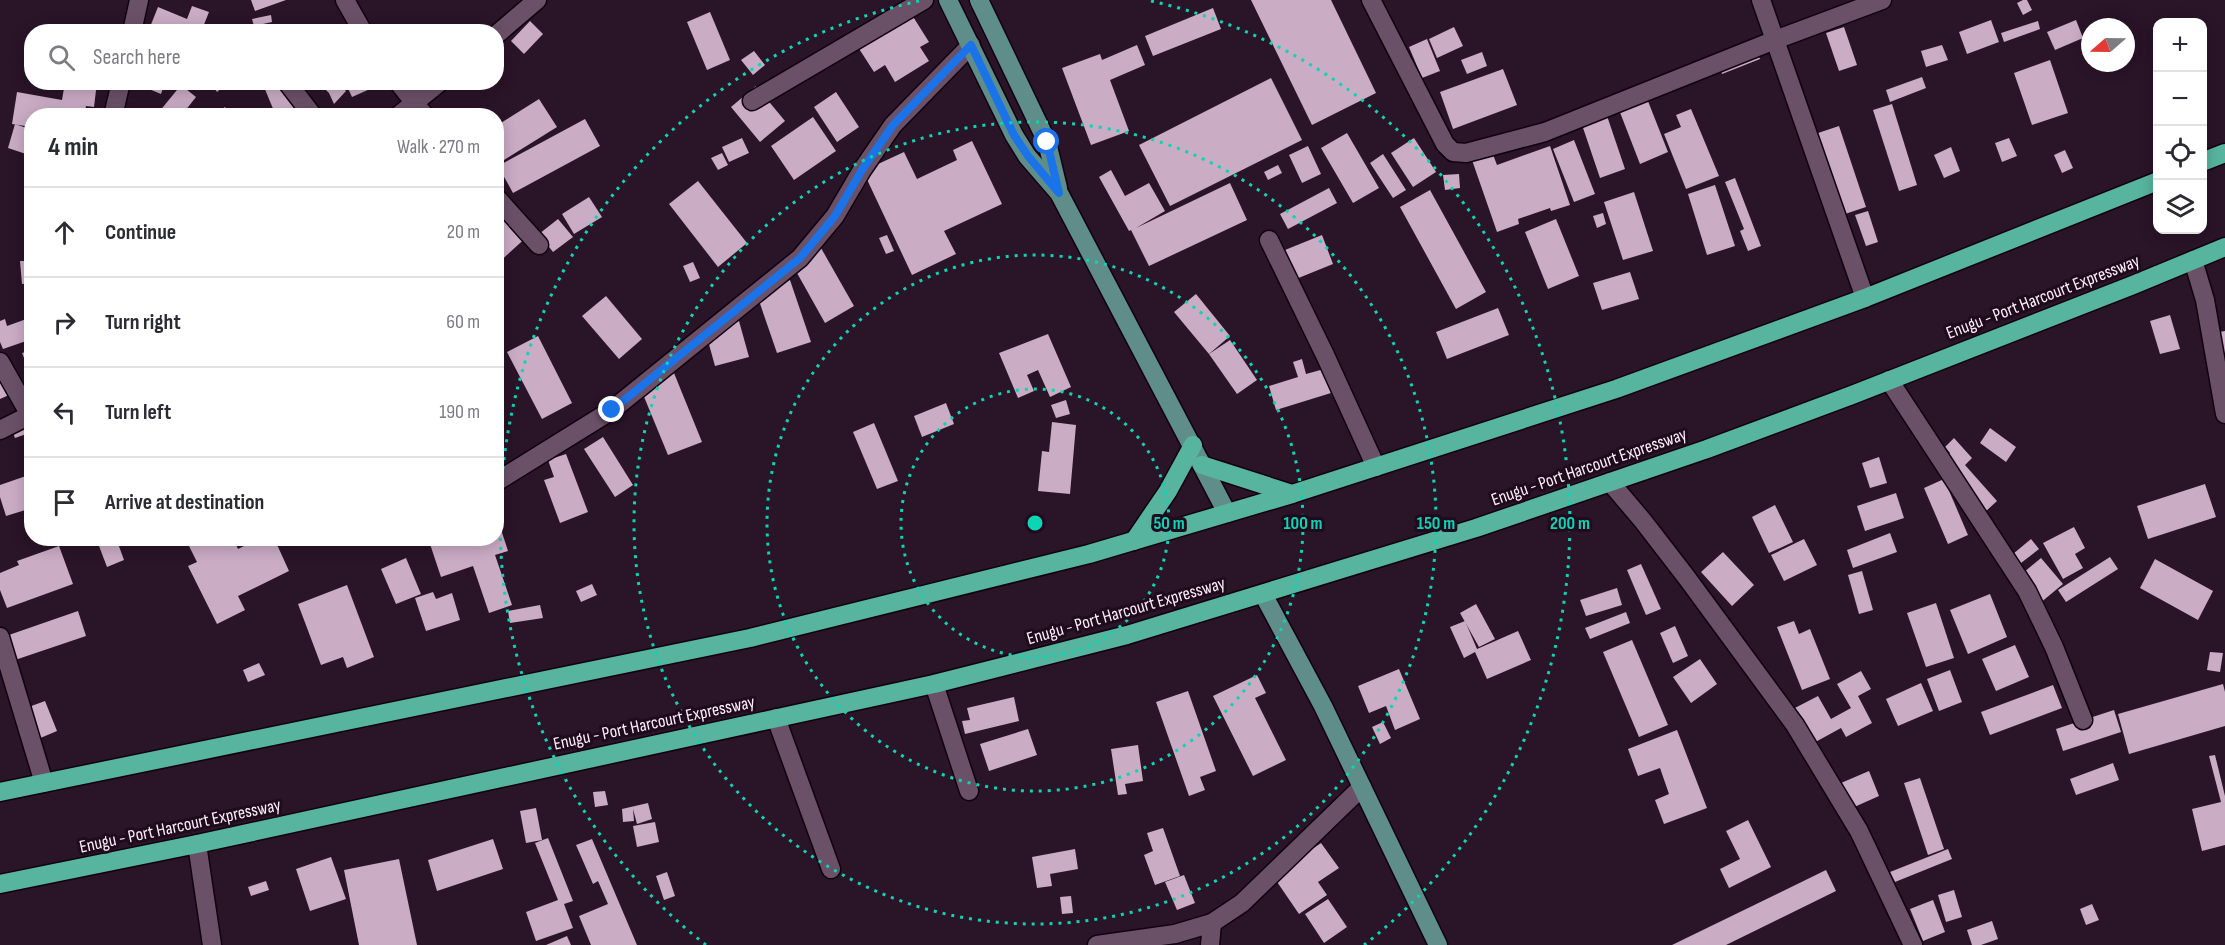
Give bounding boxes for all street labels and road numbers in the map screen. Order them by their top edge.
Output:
street label: Enugu - Port Harcourt Expressway [1943,250,2143,344]
street label: Enugu - Port Harcourt Expressway [1488,424,1690,510]
street label: Enugu - Port Harcourt Expressway [1024,573,1228,649]
street label: Enugu - Port Harcourt Expressway [551,691,757,755]
street label: Enugu - Port Harcourt Expressway [77,794,283,858]

